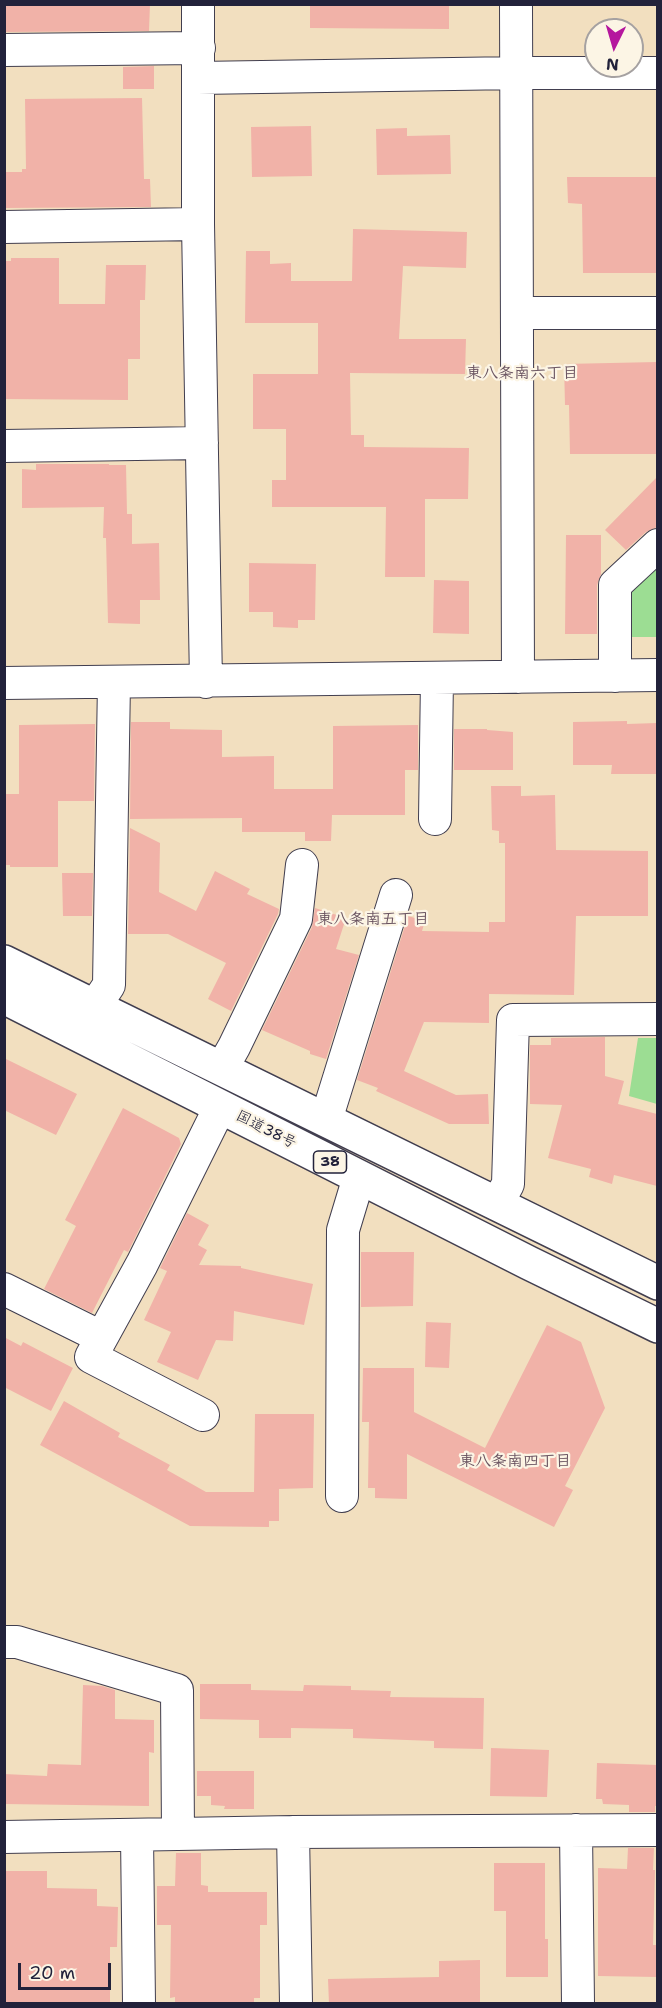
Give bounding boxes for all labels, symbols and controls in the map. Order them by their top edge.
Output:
north arrow [584,18,644,78]
text: N [605,53,620,75]
district label: 東八条南六丁目 [466,364,578,384]
district label: 東八条南五丁目 [317,910,429,930]
street label: 国道38号 [233,1107,299,1153]
road number: 38 [314,1151,346,1173]
district label: 東八条南四丁目 [459,1452,571,1472]
scale bar [21,1951,114,1989]
text: 20 m [29,1961,75,1985]

